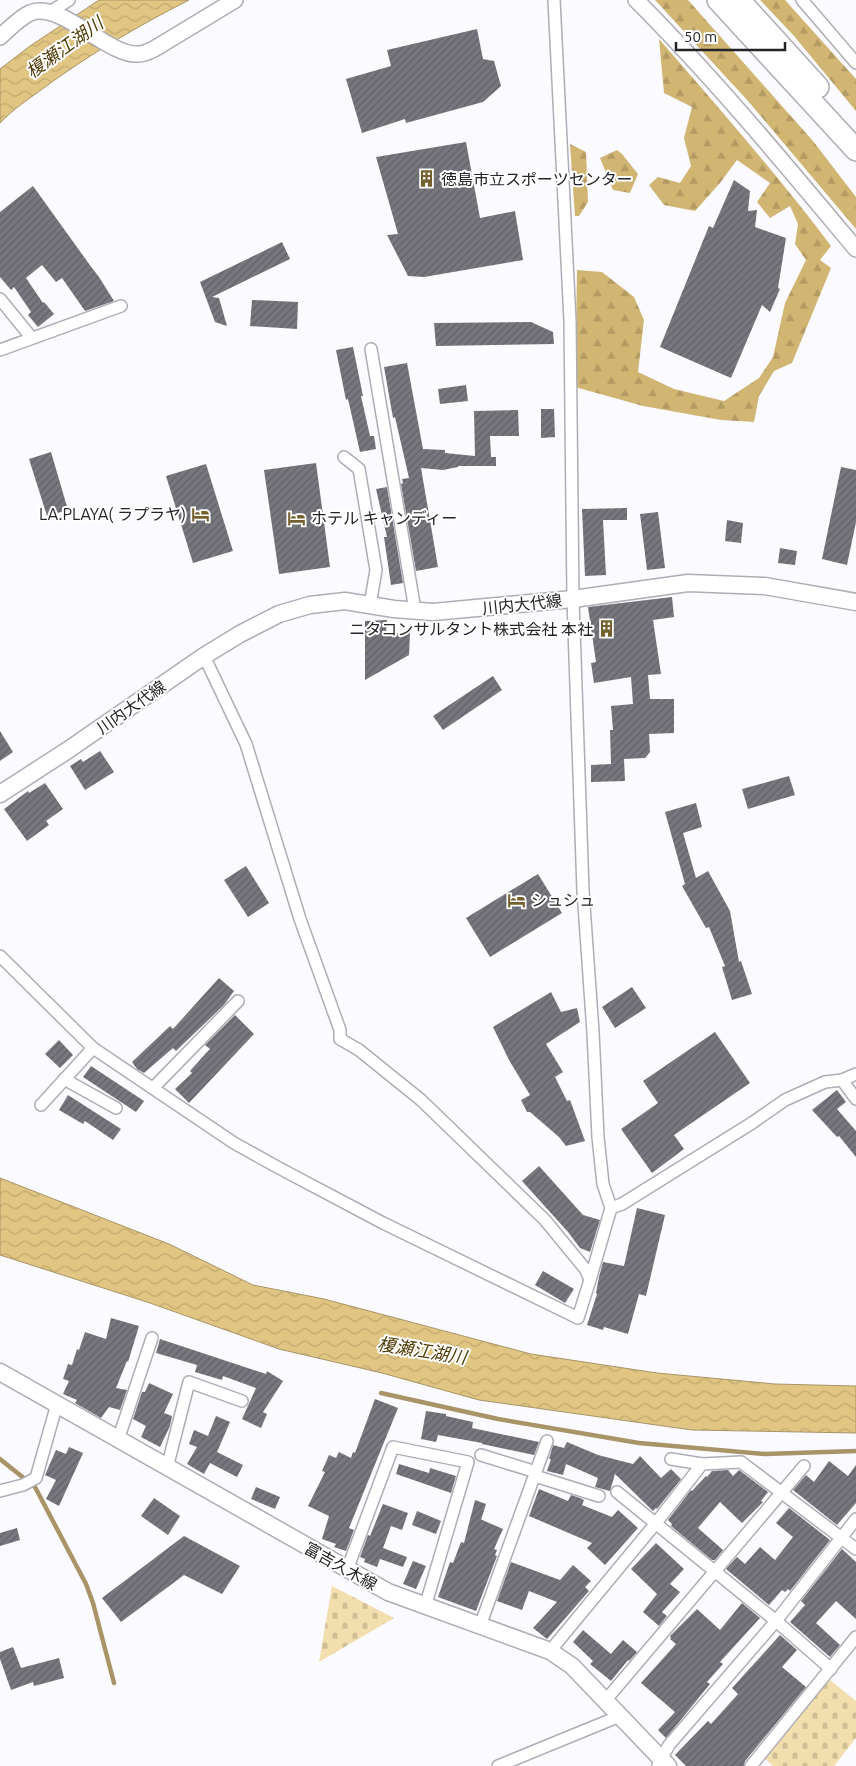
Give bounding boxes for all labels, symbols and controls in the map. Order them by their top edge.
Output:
water label: 榎瀬江湖川 [22,11,108,82]
scale bar [676,20,785,52]
text: 50 m [684,28,717,45]
building icon: 徳島市立スポーツセンター [417,169,437,189]
place label: 徳島市立スポーツセンター [441,170,633,188]
hotel icon: LA.PLAYA( ラプラヤ) [190,504,210,524]
place label: LA.PLAYA( ラプラヤ) [39,505,186,524]
hotel icon: ホテル キャンディー [287,508,307,528]
place label: ホテル キャンディー [311,509,458,527]
street label: 川内大代線 [481,591,563,617]
building icon: ニタコンサルタント株式会社 本社 [597,619,617,639]
place label: ニタコンサルタント株式会社 本社 [349,620,593,638]
street label: 川内大代線 [93,677,169,737]
hotel icon: シュシュ [507,890,527,910]
place label: シュシュ [531,891,595,909]
water label: 榎瀬江湖川 [376,1333,470,1367]
street label: 富吉久木線 [302,1539,380,1593]

